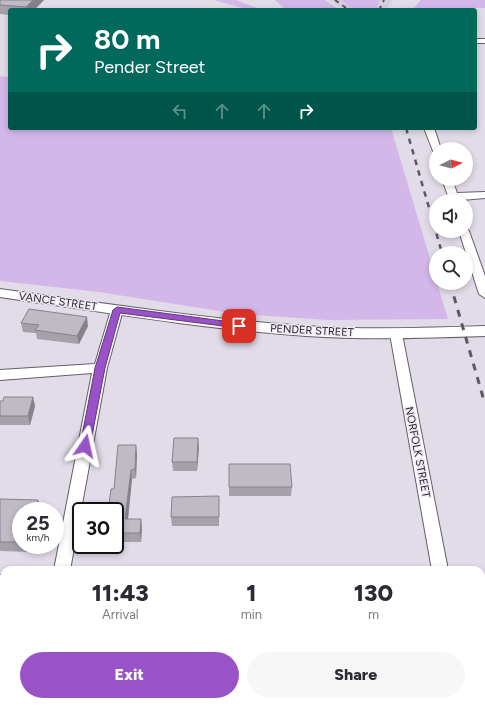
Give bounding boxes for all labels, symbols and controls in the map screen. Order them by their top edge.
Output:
text: 80 m [94,22,160,56]
icon: right [28,24,80,76]
text: Pender Street [94,56,205,78]
icon: left [169,100,191,122]
icon: ahead [211,100,233,122]
icon: ahead [253,100,275,122]
icon: right [295,100,317,122]
north arrow [429,142,473,186]
map controls [429,142,473,290]
button: sound [429,194,473,238]
button: search [429,246,473,290]
street label: VANCE STREET [18,290,98,313]
pin [222,309,256,343]
icon: arrive [228,315,250,337]
street label: PENDER STREET [270,322,354,339]
street label: NORFOLK STREET [402,406,433,499]
position arrow [64,425,106,467]
speed limit sign: 30 [72,502,124,554]
text: 25 [26,511,50,535]
text: km/h [27,531,49,544]
text: 11:43 [92,578,149,607]
text: 1 [246,578,256,607]
text: 130 [354,578,393,607]
text: Arrival [102,607,139,622]
text: min [241,607,262,622]
text: m [368,607,379,622]
button: Exit [20,652,239,698]
button: Share [247,652,465,698]

